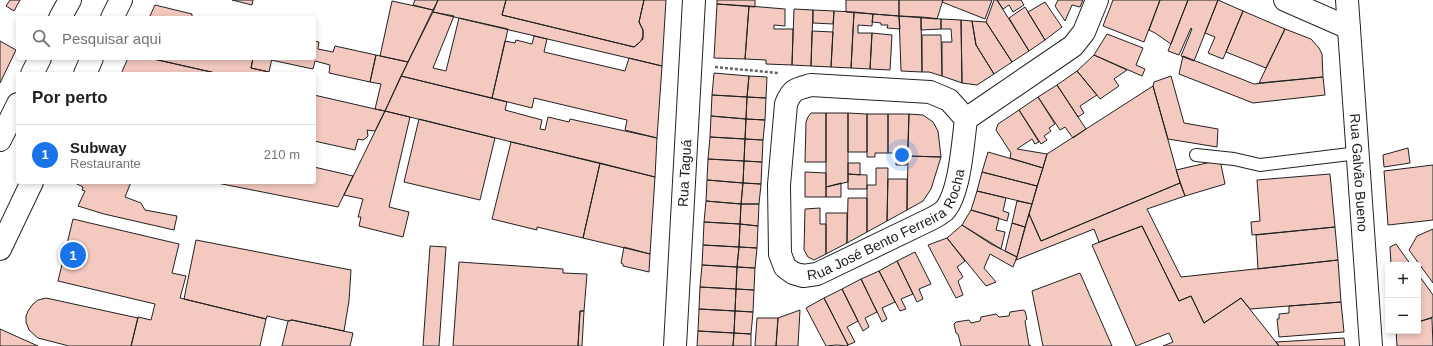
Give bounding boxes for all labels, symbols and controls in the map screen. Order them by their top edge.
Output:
search box [16,16,316,60]
icon: search [30,27,52,49]
text: Pesquisar aqui [62,30,161,47]
text: Por perto [32,88,108,107]
street label: Rua Galvão Bueno [1347,113,1371,232]
text: Subway [70,139,127,156]
street label: Rua Taguá [675,139,694,207]
your location [892,145,912,165]
text: 1 [41,147,49,162]
text: 210 m [264,147,300,162]
text: Restaurante [70,156,141,171]
street label: Rua José Bento Ferreira Rocha [806,167,967,283]
pin: 1 [60,240,86,270]
map controls [1385,262,1421,334]
button: + [1385,262,1421,298]
button: − [1385,298,1421,334]

